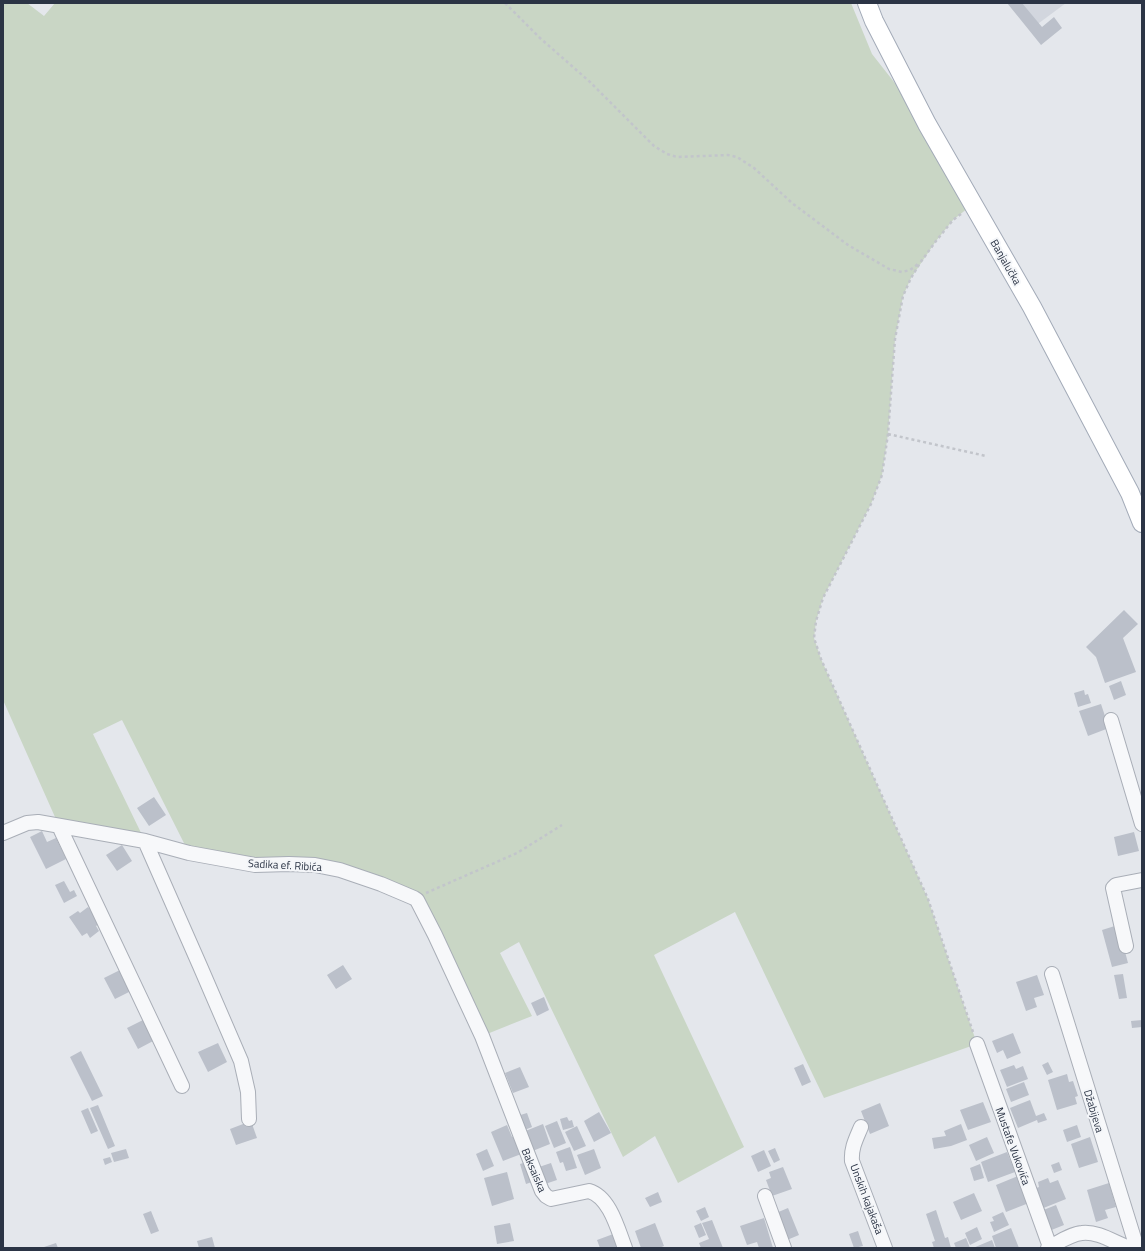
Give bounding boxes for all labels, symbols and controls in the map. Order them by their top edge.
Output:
street label: Banjalučka [987,236,1026,288]
street label: Sadika ef. Ribića [248,855,323,875]
street label: Džabijeva [1080,1087,1108,1135]
street label: Mustafe Vukovića [991,1105,1035,1188]
street label: Baksaiska [518,1145,551,1195]
street label: Unskih kajakaša [846,1162,888,1237]

